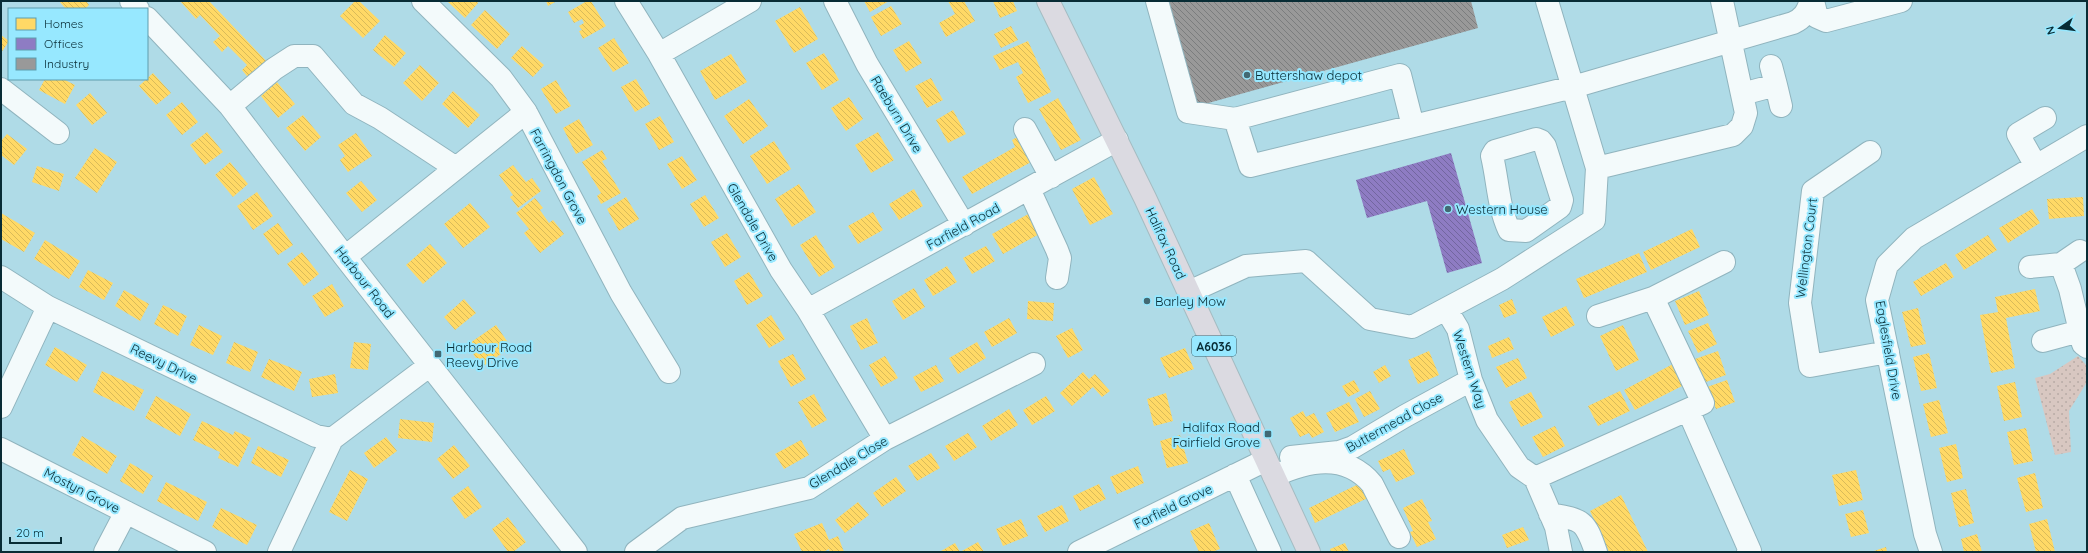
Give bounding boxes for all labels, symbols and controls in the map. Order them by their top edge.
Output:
legend [8,8,148,80]
north arrow [2040,8,2080,48]
text: Homes [44,16,84,31]
text: N [2043,25,2058,36]
text: Offices [44,36,83,51]
text: Industry [44,56,89,71]
place label: Buttershaw depot [1255,67,1362,83]
marker: Buttershaw depot [1242,70,1252,80]
street label: Raeburn Drive [868,73,926,155]
street label: Farringdon Grove [527,126,591,226]
street label: Glendale Drive [724,180,782,264]
street label: Wellington Court [1792,197,1820,299]
street label: Farfield Road [924,199,1002,253]
place label: Western House [1456,201,1548,217]
street label: Halifax Road [1142,204,1190,282]
marker: Western House [1443,204,1453,214]
street label: Harbour Road [332,243,398,321]
place label: Barley Mow [1155,293,1226,309]
marker: Barley Mow [1142,296,1152,306]
street label: Eaglesfield Drive [1872,299,1906,401]
street label: Western Way [1450,328,1490,410]
road number: A6036 [1192,336,1236,356]
place label: Harbour Road Reevy Drive [446,339,532,370]
street label: Reevy Drive [128,340,200,386]
marker: Harbour Road Reevy Drive [433,349,443,359]
street label: Buttermead Close [1343,389,1445,455]
place label: Halifax Road Fairfield Grove [1172,419,1260,450]
marker: Halifax Road Fairfield Grove [1263,429,1273,439]
street label: Glendale Close [806,432,890,492]
street label: Mostyn Grove [41,464,123,516]
street label: Farfield Grove [1131,480,1215,532]
scale bar [10,519,61,545]
text: 20 m [16,525,44,540]

